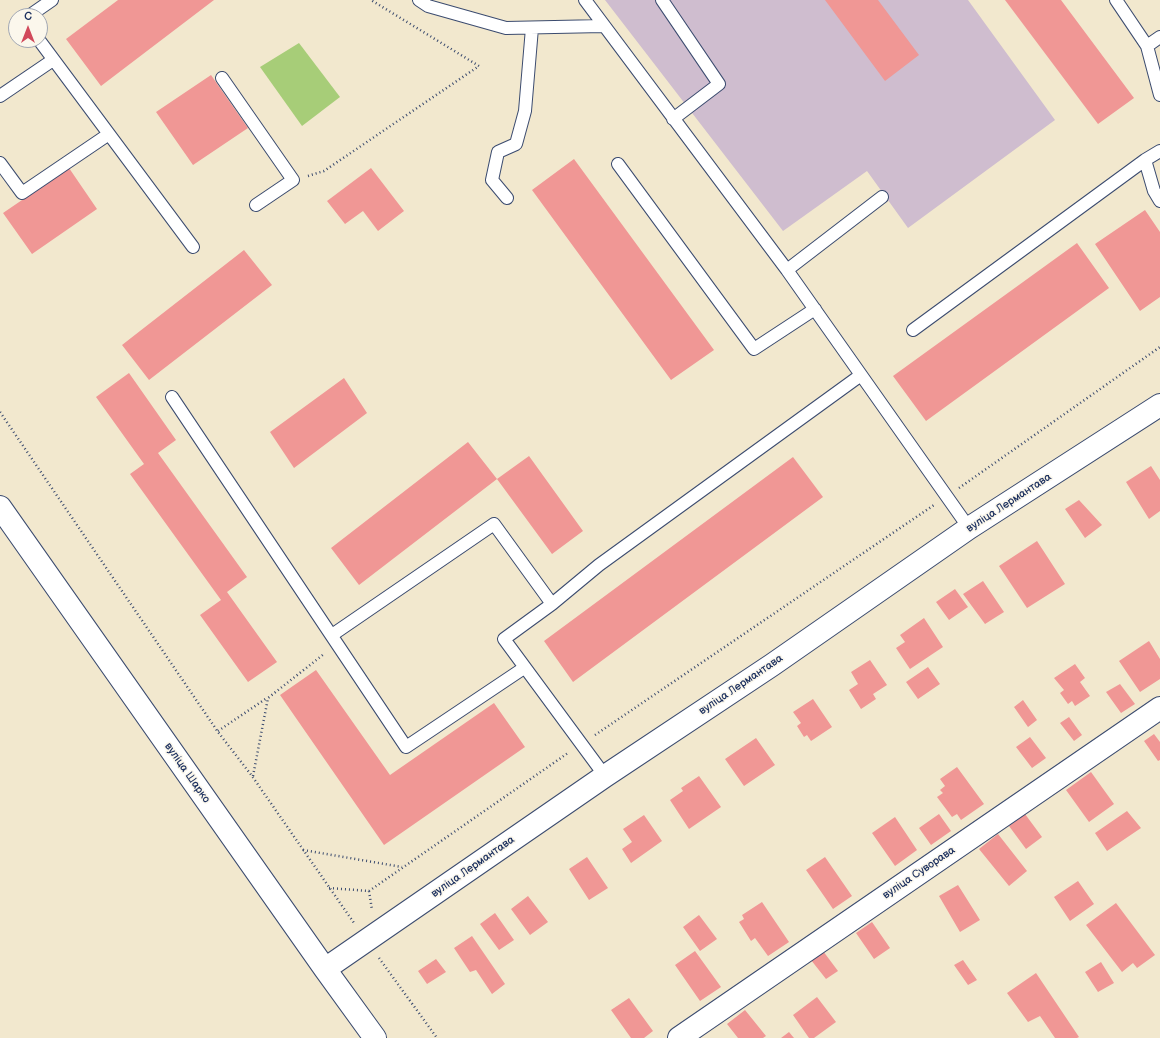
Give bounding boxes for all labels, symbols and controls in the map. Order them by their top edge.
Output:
north arrow [8,8,48,48]
text: С [24,10,32,23]
street label: вуліца Лермантава [964,471,1054,535]
street label: вуліца Лермантава [696,652,786,718]
street label: вуліца Шарко [161,740,213,806]
street label: вуліца Лермантава [429,833,517,901]
street label: вуліца Суворава [880,844,958,902]

